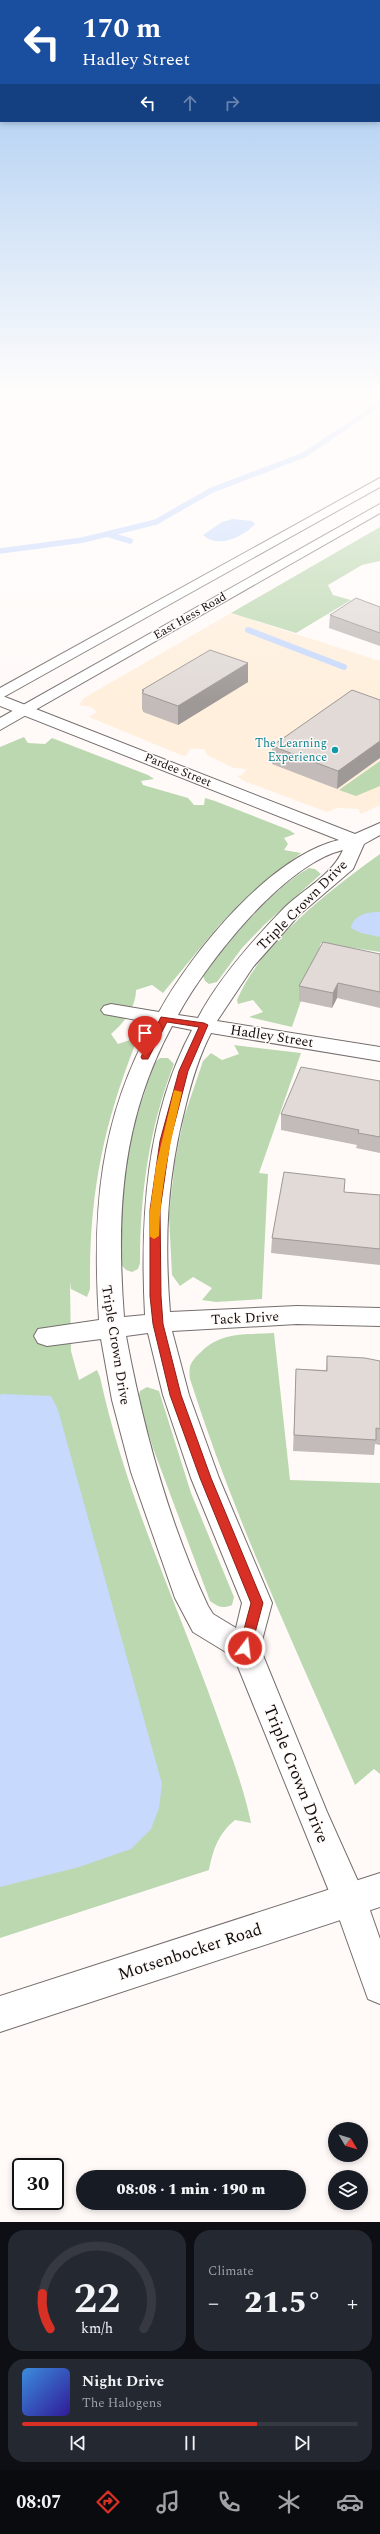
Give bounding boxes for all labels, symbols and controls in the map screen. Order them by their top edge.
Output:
text: 170 m [82,7,161,50]
icon: left [16,16,68,68]
text: Hadley Street [82,46,190,73]
icon: left [137,92,159,114]
icon: ahead [179,92,201,114]
icon: right [221,92,243,114]
street label: East Hess Road [150,587,230,645]
place label: The Learning Experience [255,734,327,767]
marker: The Learning Experience [330,745,340,755]
street label: Pardee Street [142,748,214,792]
street label: Triple Crown Drive [252,855,352,955]
pin [128,1016,162,1057]
street label: Hadley Street [229,1019,315,1053]
icon: arrive [134,1022,156,1044]
street label: Triple Crown Drive [96,1284,136,1407]
street label: Tack Drive [210,1306,280,1330]
position arrow [224,1627,266,1669]
street label: Triple Crown Drive [256,1701,336,1847]
street label: Motsenbocker Road [114,1916,266,1988]
north arrow [328,2122,368,2162]
map controls [328,2122,368,2210]
speed limit sign: 30 [12,2158,64,2210]
button: layers [328,2170,368,2210]
text: 08:08 · 1 min · 190 m [117,2178,265,2201]
text: Climate [208,2261,254,2281]
text: 22 [74,2267,120,2330]
text: 21.5° [244,2280,322,2326]
text: − [208,2287,219,2320]
text: + [347,2287,358,2320]
text: km/h [81,2317,113,2339]
text: Night Drive [82,2370,164,2393]
text: The Halogens [82,2393,162,2413]
icon: previous [67,2432,89,2454]
icon: pause [179,2432,201,2454]
icon: next [291,2432,313,2454]
icon: directions [94,2488,122,2516]
icon: music [154,2488,182,2516]
icon: phone [215,2488,243,2516]
icon: climate [275,2488,303,2516]
icon: car [336,2488,364,2516]
text: 08:07 [16,2489,61,2516]

